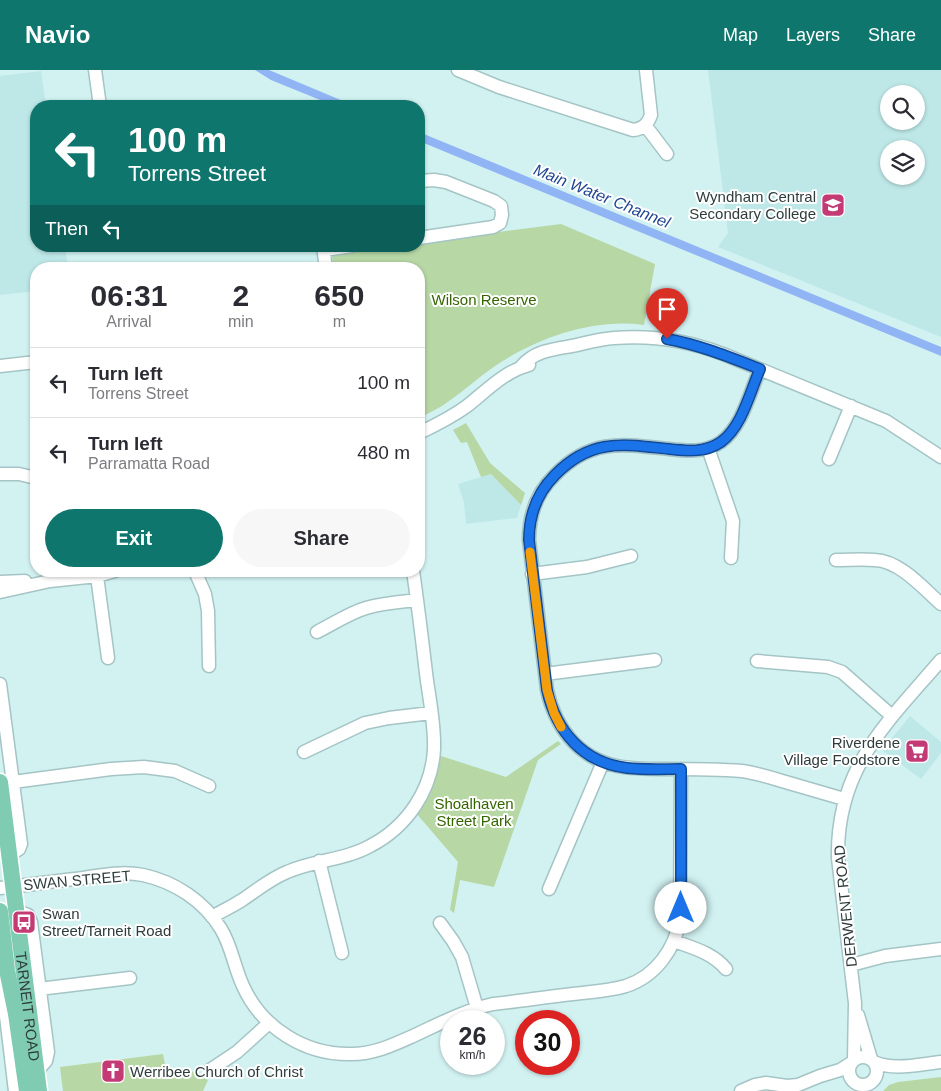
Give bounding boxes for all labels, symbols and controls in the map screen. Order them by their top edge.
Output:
text: Navio [25,21,90,48]
text: Map [723,25,758,45]
text: Layers [786,25,840,45]
text: Share [868,25,916,45]
map controls [880,85,925,185]
button: search [880,85,925,130]
icon: left [45,120,110,185]
text: 100 m [128,120,227,159]
button: layers [880,140,925,185]
text: Torrens Street [128,161,266,186]
water label: Main Water Channel [531,161,673,231]
place label: Wyndham Central Secondary College [689,188,816,222]
school or university icon: Wyndham Central Secondary College [820,192,846,218]
icon: left [98,215,126,243]
text: Then [45,218,88,239]
text: 06:31 [91,279,167,312]
text: 2 [232,279,249,312]
text: 650 [314,279,364,312]
pin [646,288,688,339]
park label: Wilson Reserve [431,291,537,308]
icon: arrive [653,295,681,323]
text: Arrival [106,313,152,330]
text: min [228,313,254,330]
text: m [333,313,346,330]
text: Turn left [88,363,163,384]
icon: left [45,369,73,397]
text: 100 m [357,372,410,393]
text: Torrens Street [88,385,188,402]
text: Turn left [88,433,163,454]
icon: left [45,439,73,467]
text: 480 m [357,442,410,463]
text: Parramatta Road [88,455,210,472]
button: Exit [45,509,223,567]
button: Share [233,509,410,567]
place label: Riverdene Village Foodstore [784,734,900,768]
supermarket icon: Riverdene Village Foodstore [904,738,930,764]
park label: Shoalhaven Street Park [434,795,514,829]
street label: DERWENT ROAD [830,844,860,968]
street label: SWAN STREET [23,867,131,893]
position arrow [654,881,706,933]
place label: Swan Street/Tarneit Road [42,905,171,939]
bus stop icon: Swan Street/Tarneit Road [11,909,37,935]
street label: TARNEIT ROAD [13,950,44,1062]
speed limit sign: 30 [515,1010,580,1075]
text: 26 [459,1022,486,1050]
text: km/h [459,1048,486,1062]
church icon: Werribee Church of Christ [100,1058,126,1084]
place label: Werribee Church of Christ [130,1063,304,1080]

